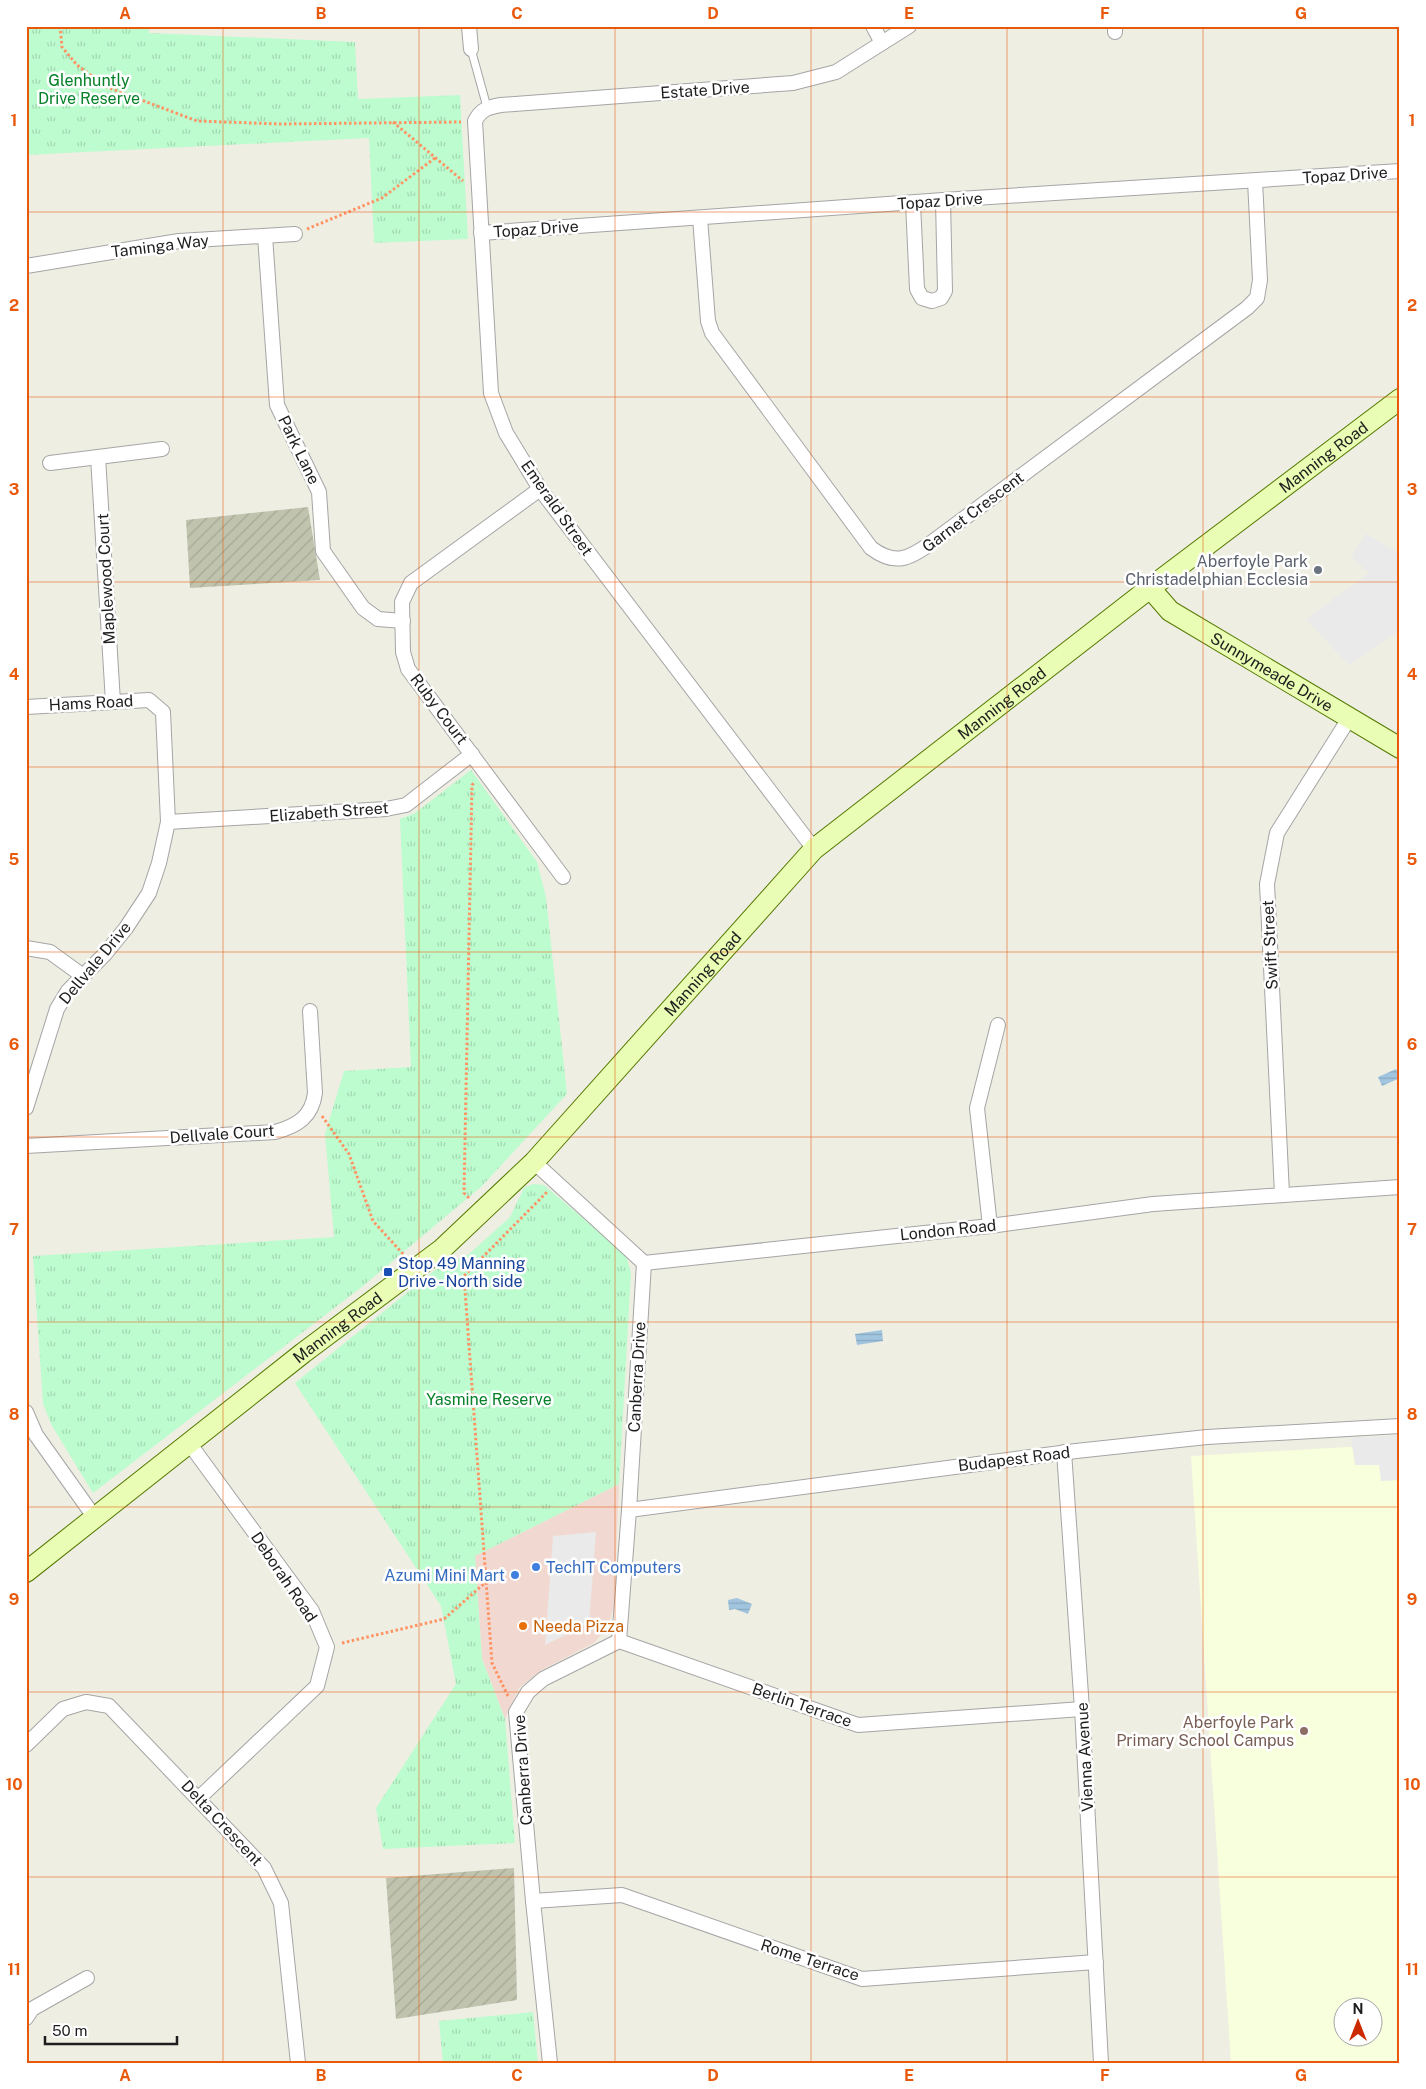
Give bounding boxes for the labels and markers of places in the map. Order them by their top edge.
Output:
place label: Aberfoyle Park Christadelphian Ecclesia [1125,552,1308,589]
marker: Aberfoyle Park Christadelphian Ecclesia [1312,564,1324,576]
place label: Stop 49 Manning Drive - North side [398,1254,525,1291]
marker: Stop 49 Manning Drive - North side [382,1266,394,1278]
place label: TechIT Computers [546,1558,681,1577]
marker: TechIT Computers [530,1561,542,1573]
place label: Azumi Mini Mart [384,1566,505,1585]
marker: Azumi Mini Mart [509,1569,521,1581]
place label: Needa Pizza [533,1617,624,1636]
marker: Needa Pizza [517,1620,529,1632]
place label: Aberfoyle Park Primary School Campus [1116,1713,1294,1750]
marker: Aberfoyle Park Primary School Campus [1298,1725,1310,1737]

